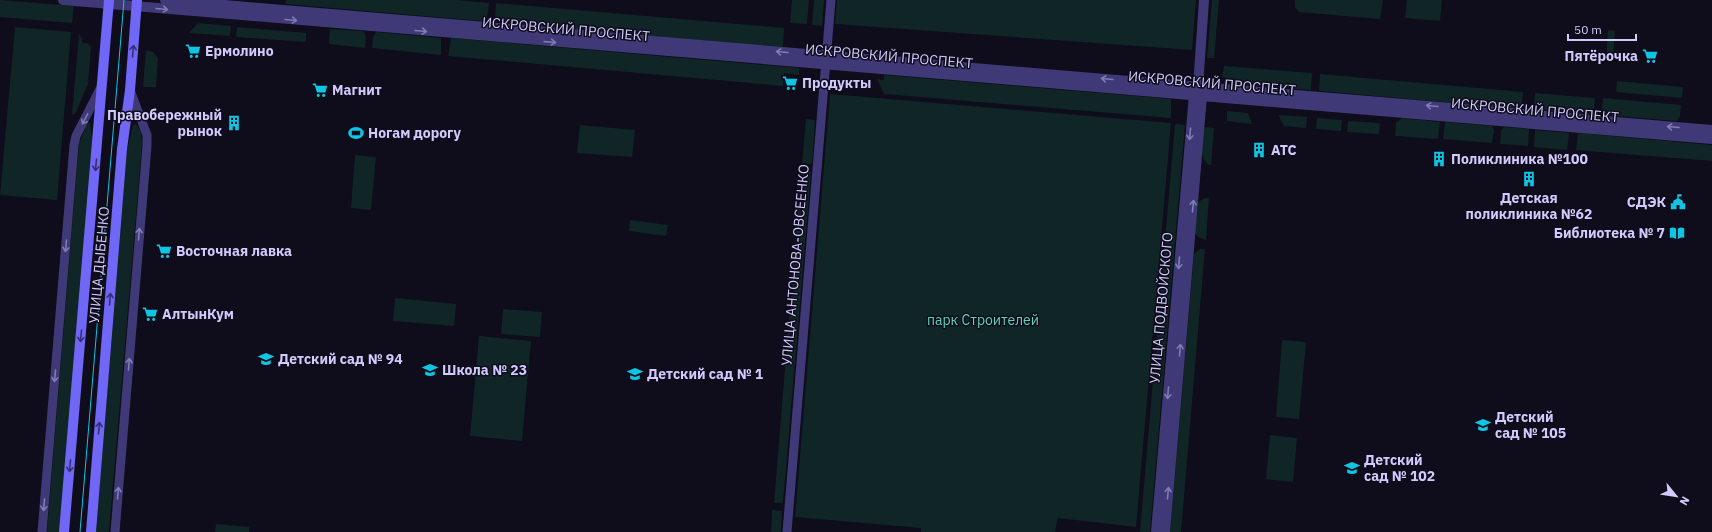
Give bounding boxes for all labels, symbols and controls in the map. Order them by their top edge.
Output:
one-way arrow [155,6,168,13]
street label: ИСКРОВСКИЙ ПРОСПЕКТ [481,12,651,45]
scale bar [1568,16,1636,42]
one-way arrow [284,17,297,24]
text: 50 m [1574,22,1602,37]
one-way arrow [414,28,427,35]
one-way arrow [543,38,556,46]
street label: ИСКРОВСКИЙ ПРОСПЕКТ [804,39,974,72]
supermarket icon: Ермолино [184,42,202,60]
place label: Ермолино [205,42,274,60]
one-way arrow [129,45,136,58]
place label: Пятёрочка [1565,47,1638,65]
supermarket icon: Пятёрочка [1641,47,1659,65]
one-way arrow [776,48,789,55]
street label: ИСКРОВСКИЙ ПРОСПЕКТ [1127,66,1297,99]
supermarket icon: Продукты [781,74,799,92]
place label: Продукты [802,74,871,92]
one-way arrow [1101,75,1114,83]
supermarket icon: Магнит [311,81,329,99]
place label: Магнит [332,81,382,99]
street label: ИСКРОВСКИЙ ПРОСПЕКТ [1450,93,1620,126]
one-way arrow [1426,103,1439,110]
place label: Правобережный рынок [107,106,222,140]
one-way arrow [81,113,88,125]
building icon: Правобережный рынок [225,114,243,132]
one-way arrow [1667,123,1680,130]
sports icon: Ногам дорогу [347,124,365,142]
place label: Ногам дорогу [368,124,462,142]
one-way arrow [1187,127,1194,140]
building icon: АТС [1250,141,1268,159]
place label: АТС [1271,141,1297,159]
building icon: Поликлиника №100 [1430,150,1448,168]
place label: Поликлиника №100 [1451,150,1588,168]
one-way arrow [92,158,99,171]
street label: УЛИЦА АНТОНОВА-ОВСЕЕНКО [777,163,813,367]
building icon: Детская поликлиника №62 [1520,170,1538,188]
place label: Детская поликлиника №62 [1466,189,1592,223]
place label: СДЭК [1627,193,1666,211]
public building icon: СДЭК [1669,193,1687,211]
one-way arrow [1189,200,1196,213]
street label: УЛИЦА ДЫБЕНКО [85,205,113,324]
place label: Библиотека № 7 [1554,224,1665,242]
library icon: Библиотека № 7 [1668,224,1686,242]
one-way arrow [136,228,143,241]
street label: УЛИЦА ПОДВОЙСКОГО [1144,231,1177,384]
one-way arrow [62,239,69,252]
supermarket icon: Восточная лавка [155,242,173,260]
place label: Восточная лавка [176,242,292,260]
one-way arrow [1176,256,1183,269]
one-way arrow [106,293,114,306]
supermarket icon: АлтынКум [141,305,159,323]
place label: АлтынКум [162,305,234,323]
park label: парк Строителей [927,311,1039,329]
one-way arrow [77,329,85,342]
one-way arrow [1177,344,1184,357]
school or university icon: Детский сад № 94 [257,350,275,368]
place label: Детский сад № 94 [278,350,403,368]
one-way arrow [125,358,132,371]
school or university icon: Школа № 23 [421,361,439,379]
place label: Школа № 23 [442,361,527,379]
school or university icon: Детский сад № 1 [626,365,644,383]
place label: Детский сад № 1 [647,365,764,383]
one-way arrow [51,369,59,382]
one-way arrow [1164,386,1172,399]
place label: Детский сад № 105 [1495,408,1566,442]
school or university icon: Детский сад № 105 [1474,416,1492,434]
one-way arrow [96,422,103,435]
place label: Детский сад № 102 [1364,451,1435,485]
one-way arrow [66,459,74,472]
school or university icon: Детский сад № 102 [1343,459,1361,477]
north arrow [1656,476,1696,516]
one-way arrow [114,487,122,500]
one-way arrow [1165,487,1172,500]
text: N [1677,494,1693,508]
one-way arrow [41,498,48,511]

